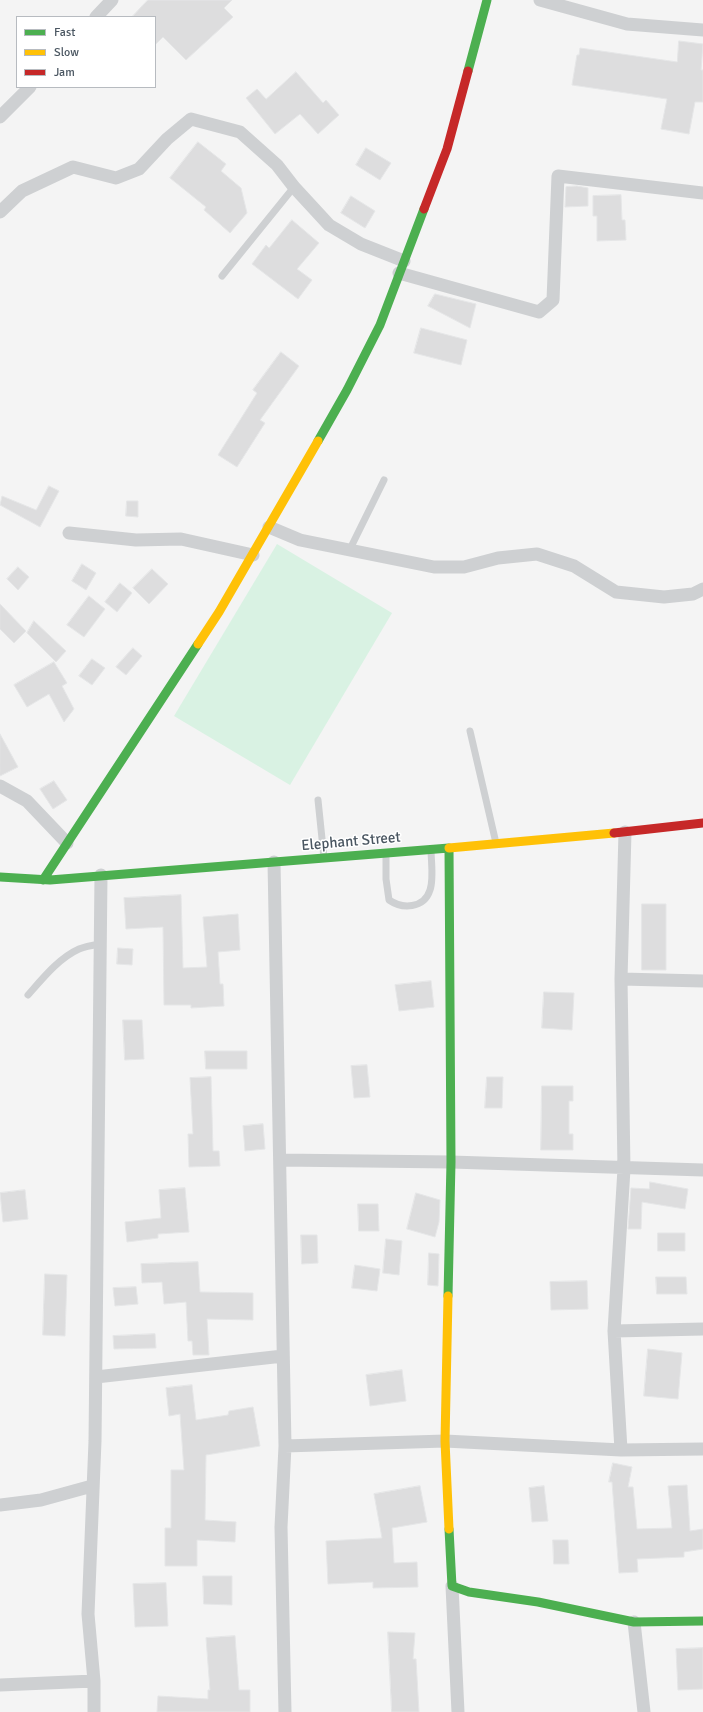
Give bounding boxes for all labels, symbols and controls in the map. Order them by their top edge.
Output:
legend [16,16,156,88]
text: Fast [54,25,75,40]
text: Slow [54,45,79,60]
text: Jam [54,65,75,80]
street label: Elephant Street [301,829,401,855]

